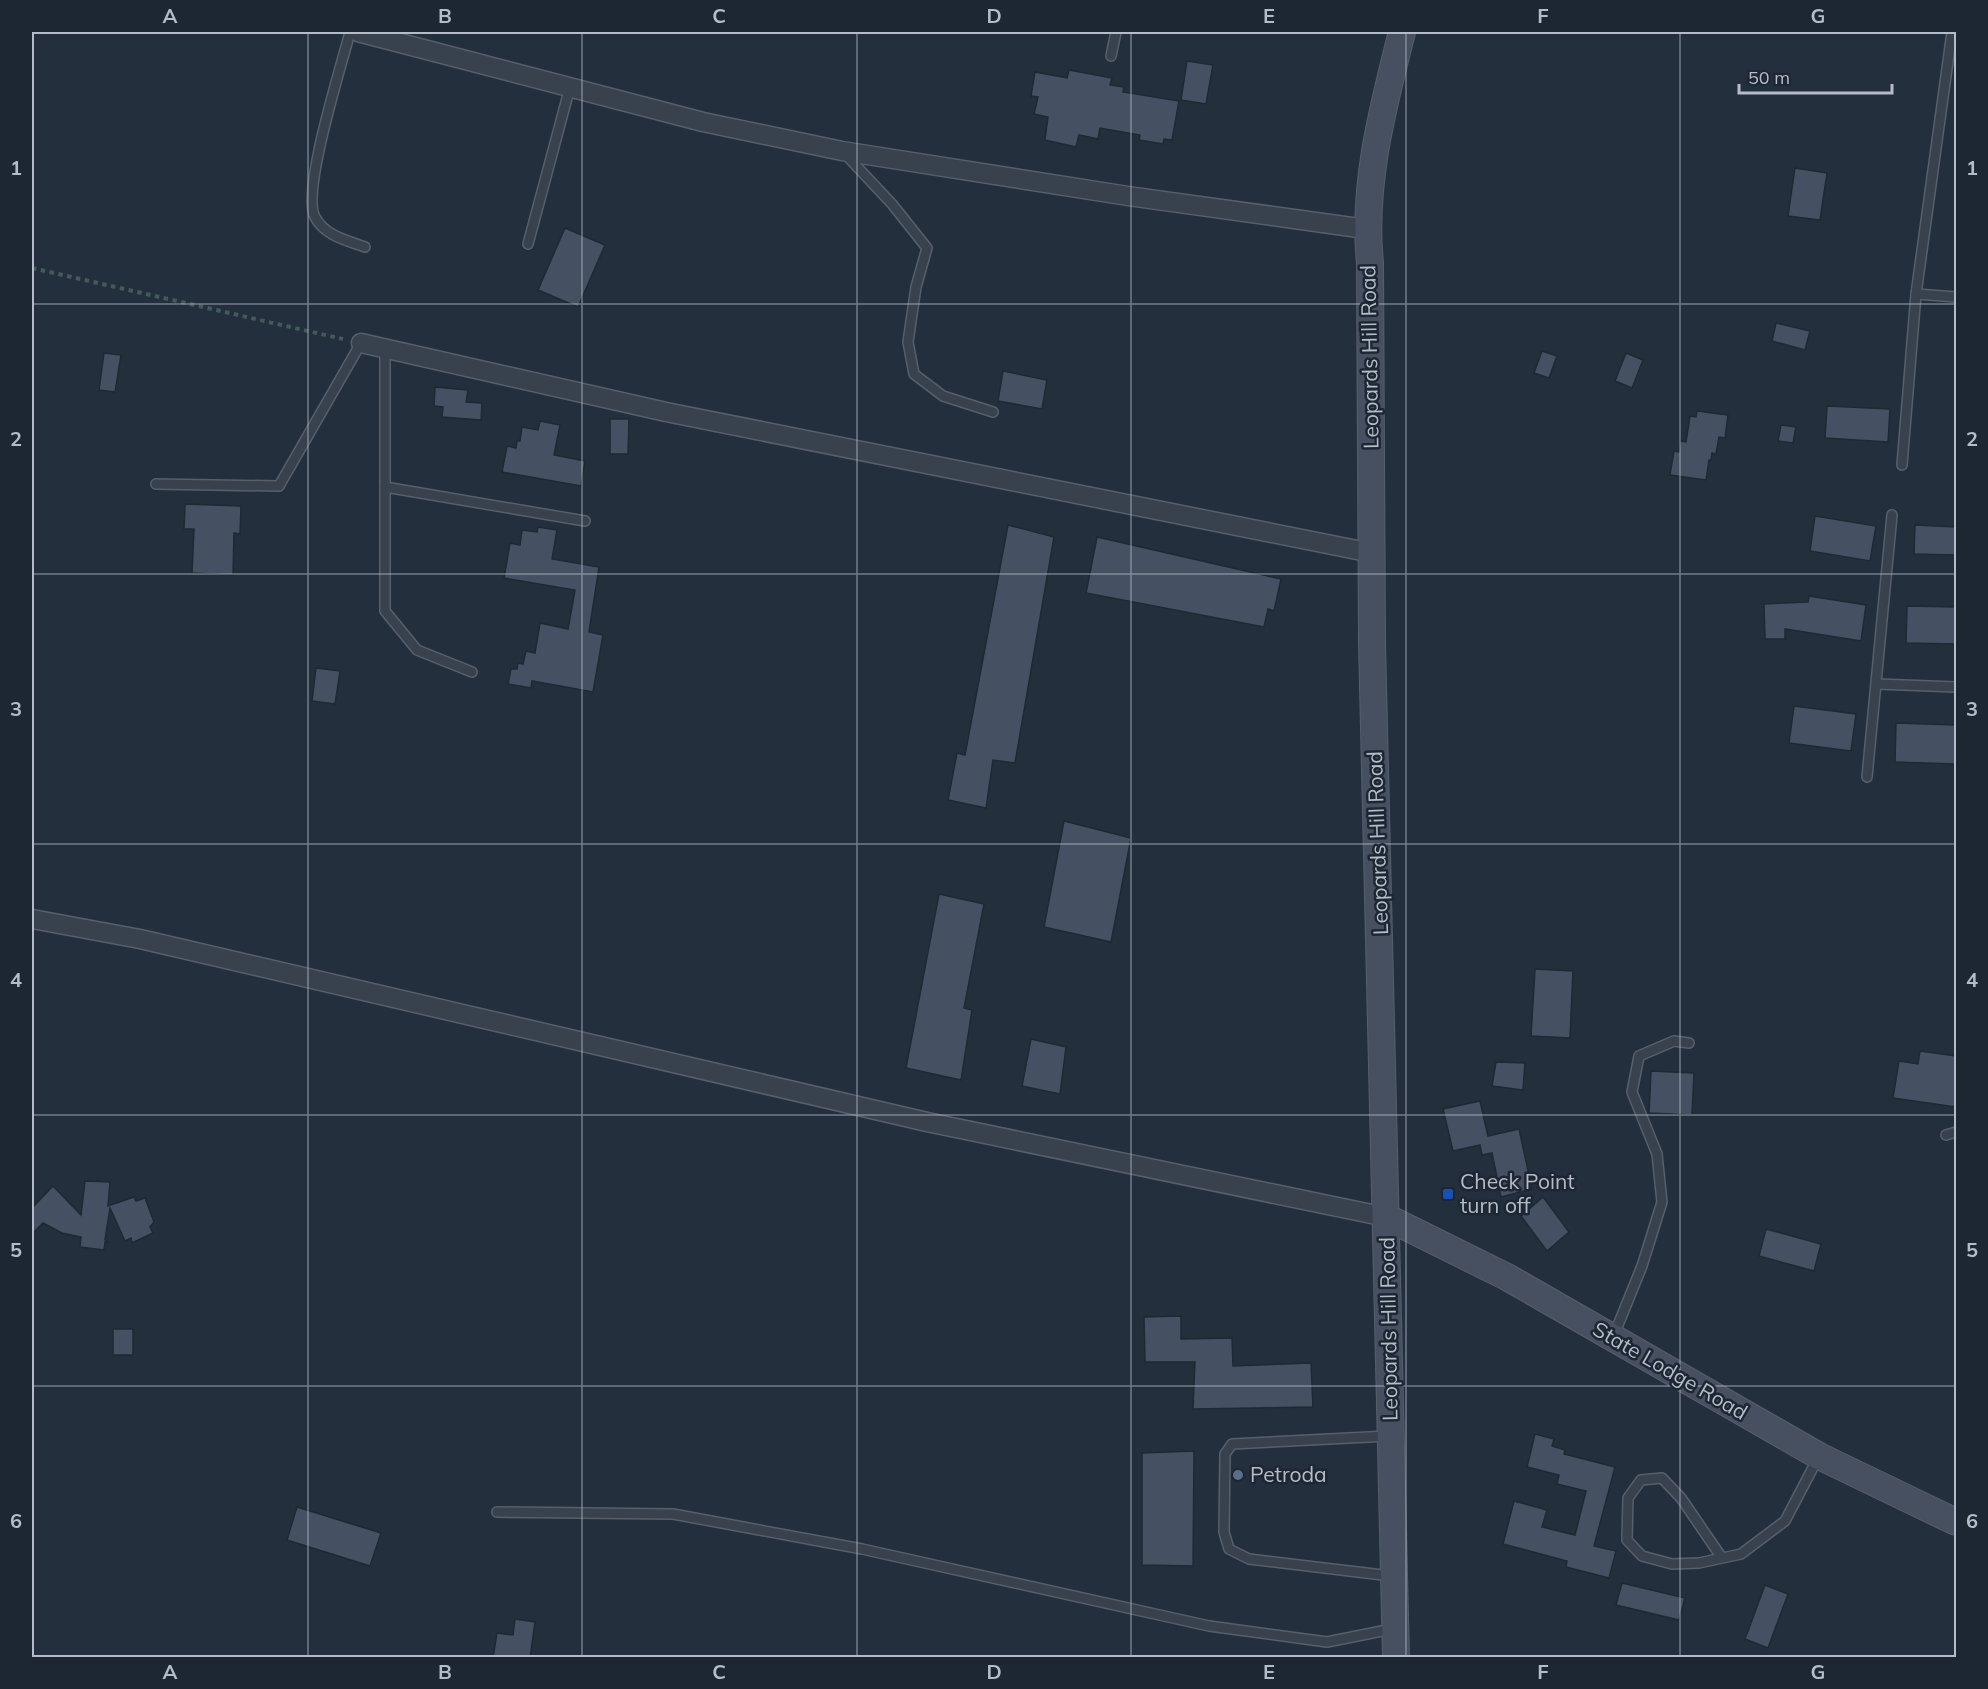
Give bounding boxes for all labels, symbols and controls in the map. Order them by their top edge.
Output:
text: A [163,3,178,28]
text: B [438,3,452,28]
text: C [712,3,726,28]
text: D [986,3,1002,28]
text: E [1263,3,1275,28]
text: F [1537,3,1549,28]
text: G [1811,3,1825,28]
scale bar [1739,57,1892,95]
text: 50 m [1748,66,1790,89]
text: 1 [10,155,22,180]
text: 1 [1966,155,1978,180]
street label: Leopards Hill Road [1354,265,1384,449]
text: 2 [10,426,22,451]
text: 2 [1966,426,1978,451]
text: 3 [10,696,22,721]
text: 3 [1966,696,1978,721]
street label: Leopards Hill Road [1361,751,1393,935]
text: 4 [10,967,22,992]
text: 4 [1966,967,1978,992]
place label: Check Point turn off [1460,1168,1575,1218]
marker: Check Point turn off [1441,1187,1455,1201]
text: 5 [10,1237,22,1262]
street label: Leopards Hill Road [1373,1237,1403,1421]
text: 5 [1966,1237,1978,1262]
street label: State Lodge Road [1589,1315,1752,1425]
place label: Petroda [1250,1461,1327,1487]
marker: Petroda [1231,1468,1245,1482]
text: 6 [10,1508,22,1533]
text: 6 [1966,1508,1978,1533]
text: A [163,1659,178,1684]
text: B [438,1659,452,1684]
text: C [712,1659,726,1684]
text: D [986,1659,1002,1684]
text: E [1263,1659,1275,1684]
text: F [1537,1659,1549,1684]
text: G [1811,1659,1825,1684]

